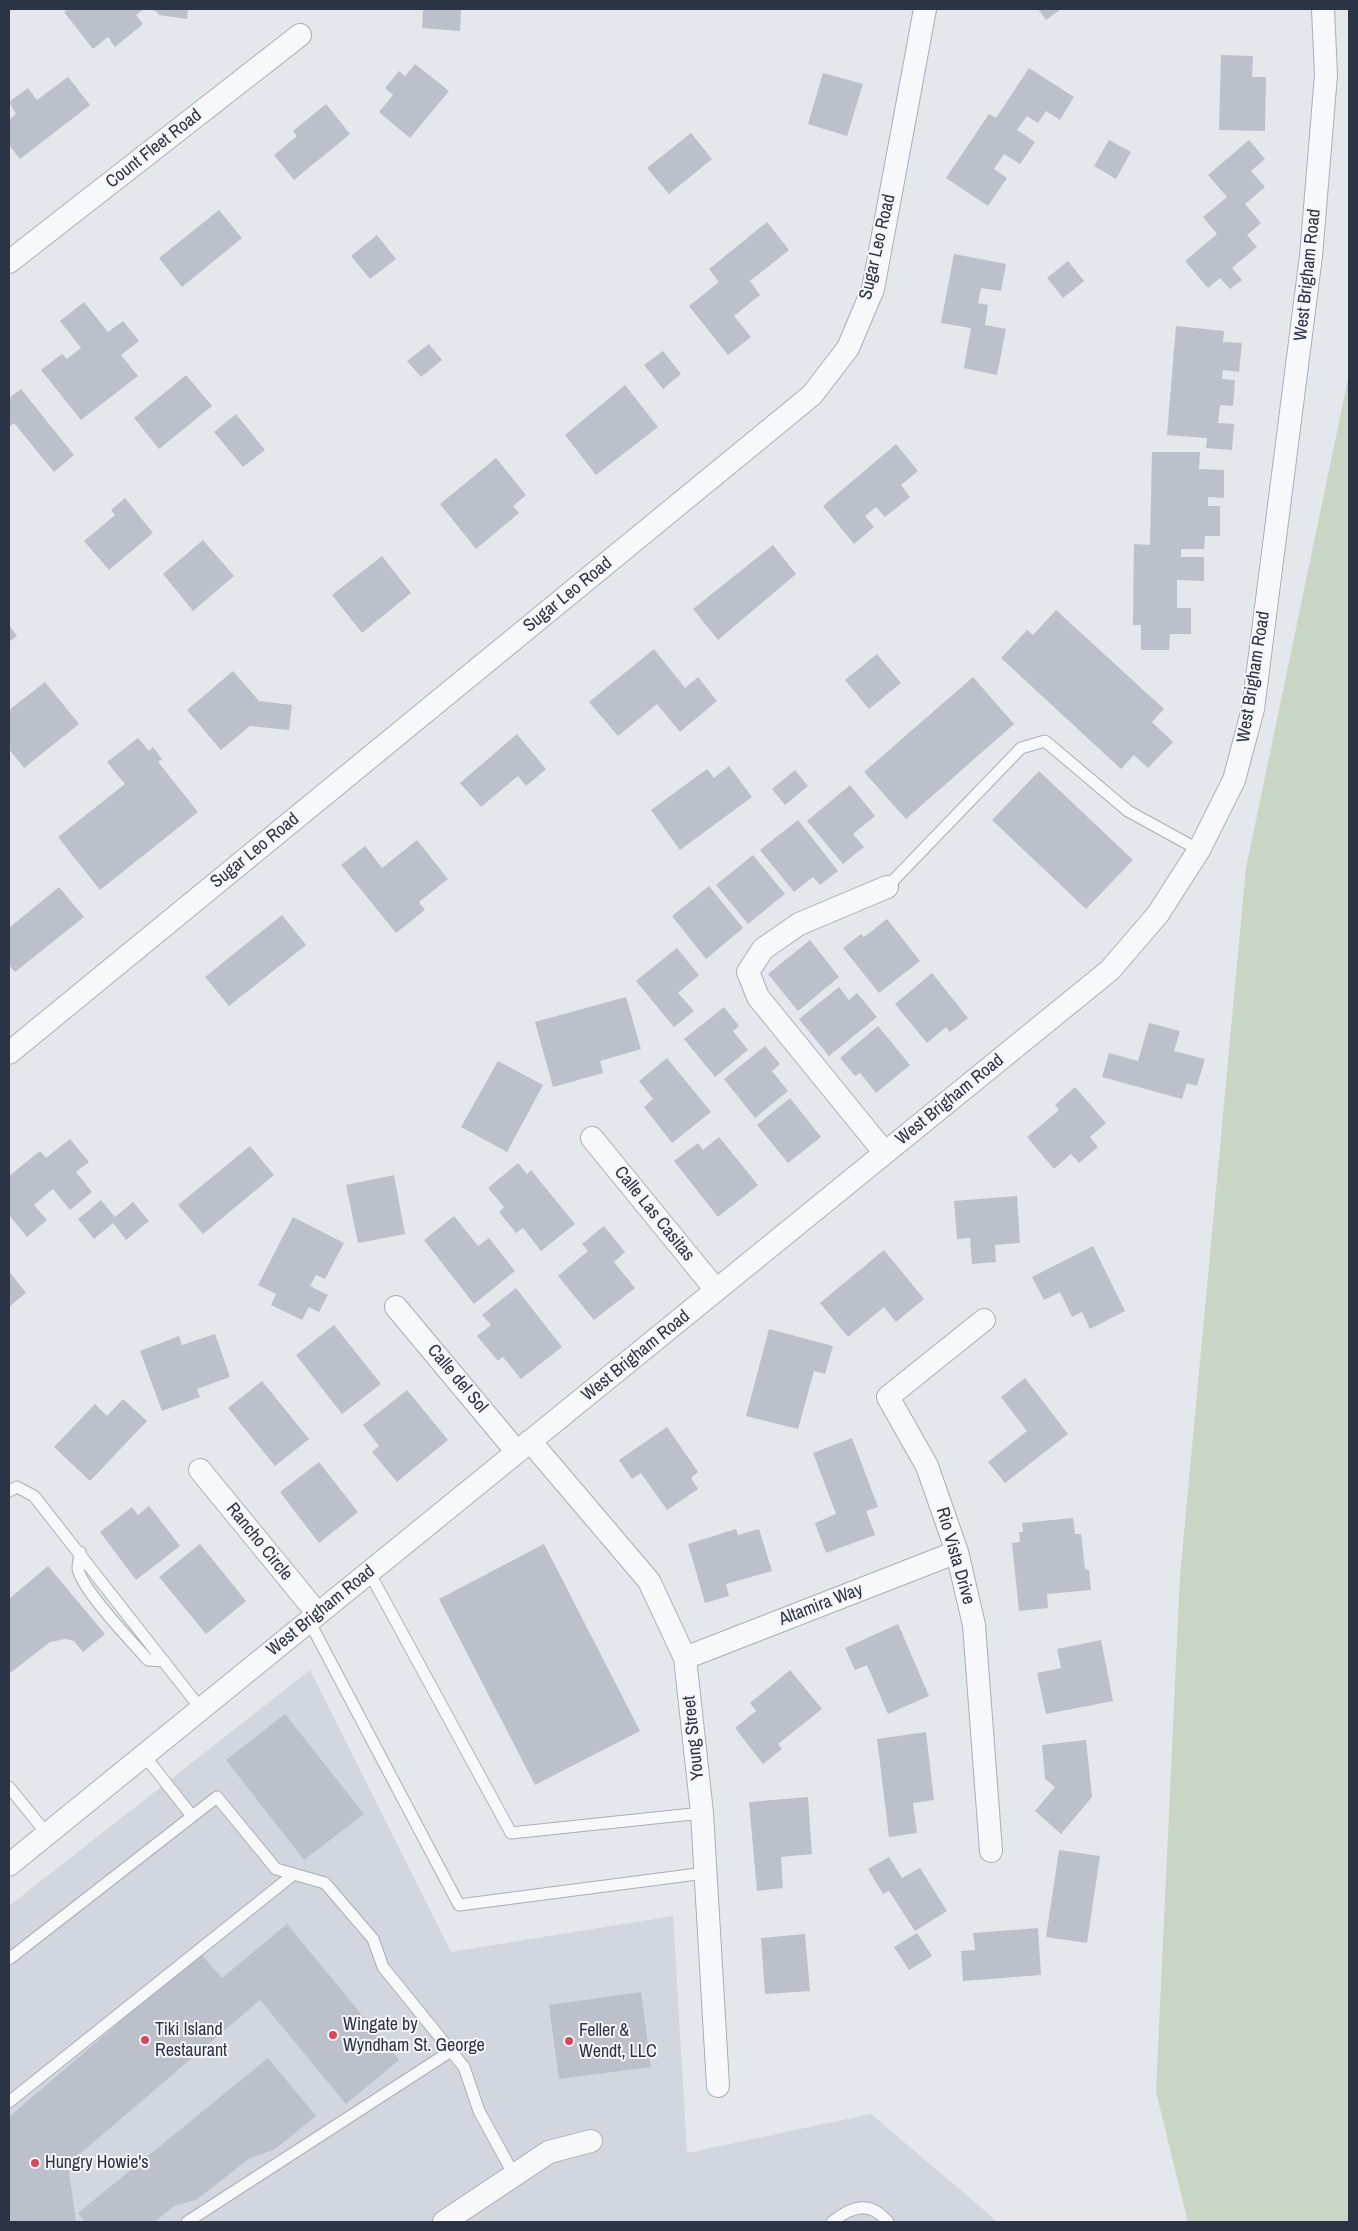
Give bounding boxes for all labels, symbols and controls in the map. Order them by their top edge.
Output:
street label: Count Fleet Road [102,105,206,193]
street label: Sugar Leo Road [855,192,901,302]
street label: West Brigham Road [1290,208,1326,342]
street label: Sugar Leo Road [519,553,617,637]
street label: West Brigham Road [1233,610,1275,744]
street label: Sugar Leo Road [206,809,304,893]
street label: West Brigham Road [892,1050,1008,1150]
street label: Calle Las Casitas [609,1162,699,1266]
street label: West Brigham Road [578,1306,694,1406]
street label: Calle del Sol [422,1340,492,1418]
street label: Rancho Circle [221,1499,297,1585]
street label: Rio Vista Drive [931,1505,979,1607]
street label: West Brigham Road [263,1561,379,1661]
street label: Altamira Way [776,1579,866,1631]
street label: Young Street [679,1695,709,1781]
place label: Wingate by Wyndham St. George [343,2014,485,2056]
place label: Tiki Island Restaurant [155,2019,227,2062]
place label: Feller & Wendt, LLC [579,2020,657,2062]
marker: Wingate by Wyndham St. George [327,2029,339,2041]
marker: Tiki Island Restaurant [139,2034,151,2046]
marker: Feller & Wendt, LLC [563,2035,575,2047]
place label: Hungry Howie's [45,2152,149,2174]
marker: Hungry Howie's [29,2157,41,2169]

